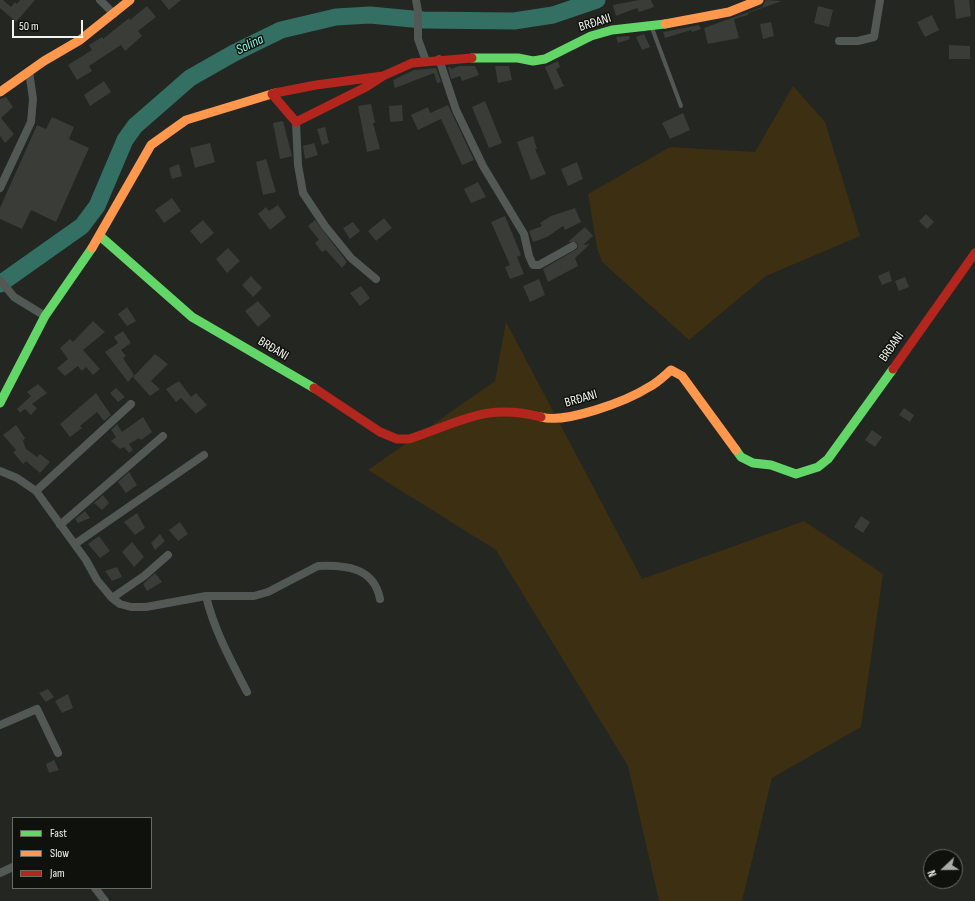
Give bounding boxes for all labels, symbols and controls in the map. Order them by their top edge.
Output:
street label: BRĐANI [577,11,613,35]
scale bar [14,12,85,38]
text: 50 m [19,19,39,34]
water label: Solina [234,31,266,59]
street label: BRĐANI [876,329,908,365]
street label: BRĐANI [255,334,291,364]
street label: BRĐANI [563,387,599,411]
legend [12,817,152,889]
text: Fast [50,826,67,841]
text: Slow [50,846,69,861]
north arrow [923,849,963,889]
text: Jam [50,866,65,881]
text: N [925,868,939,878]

